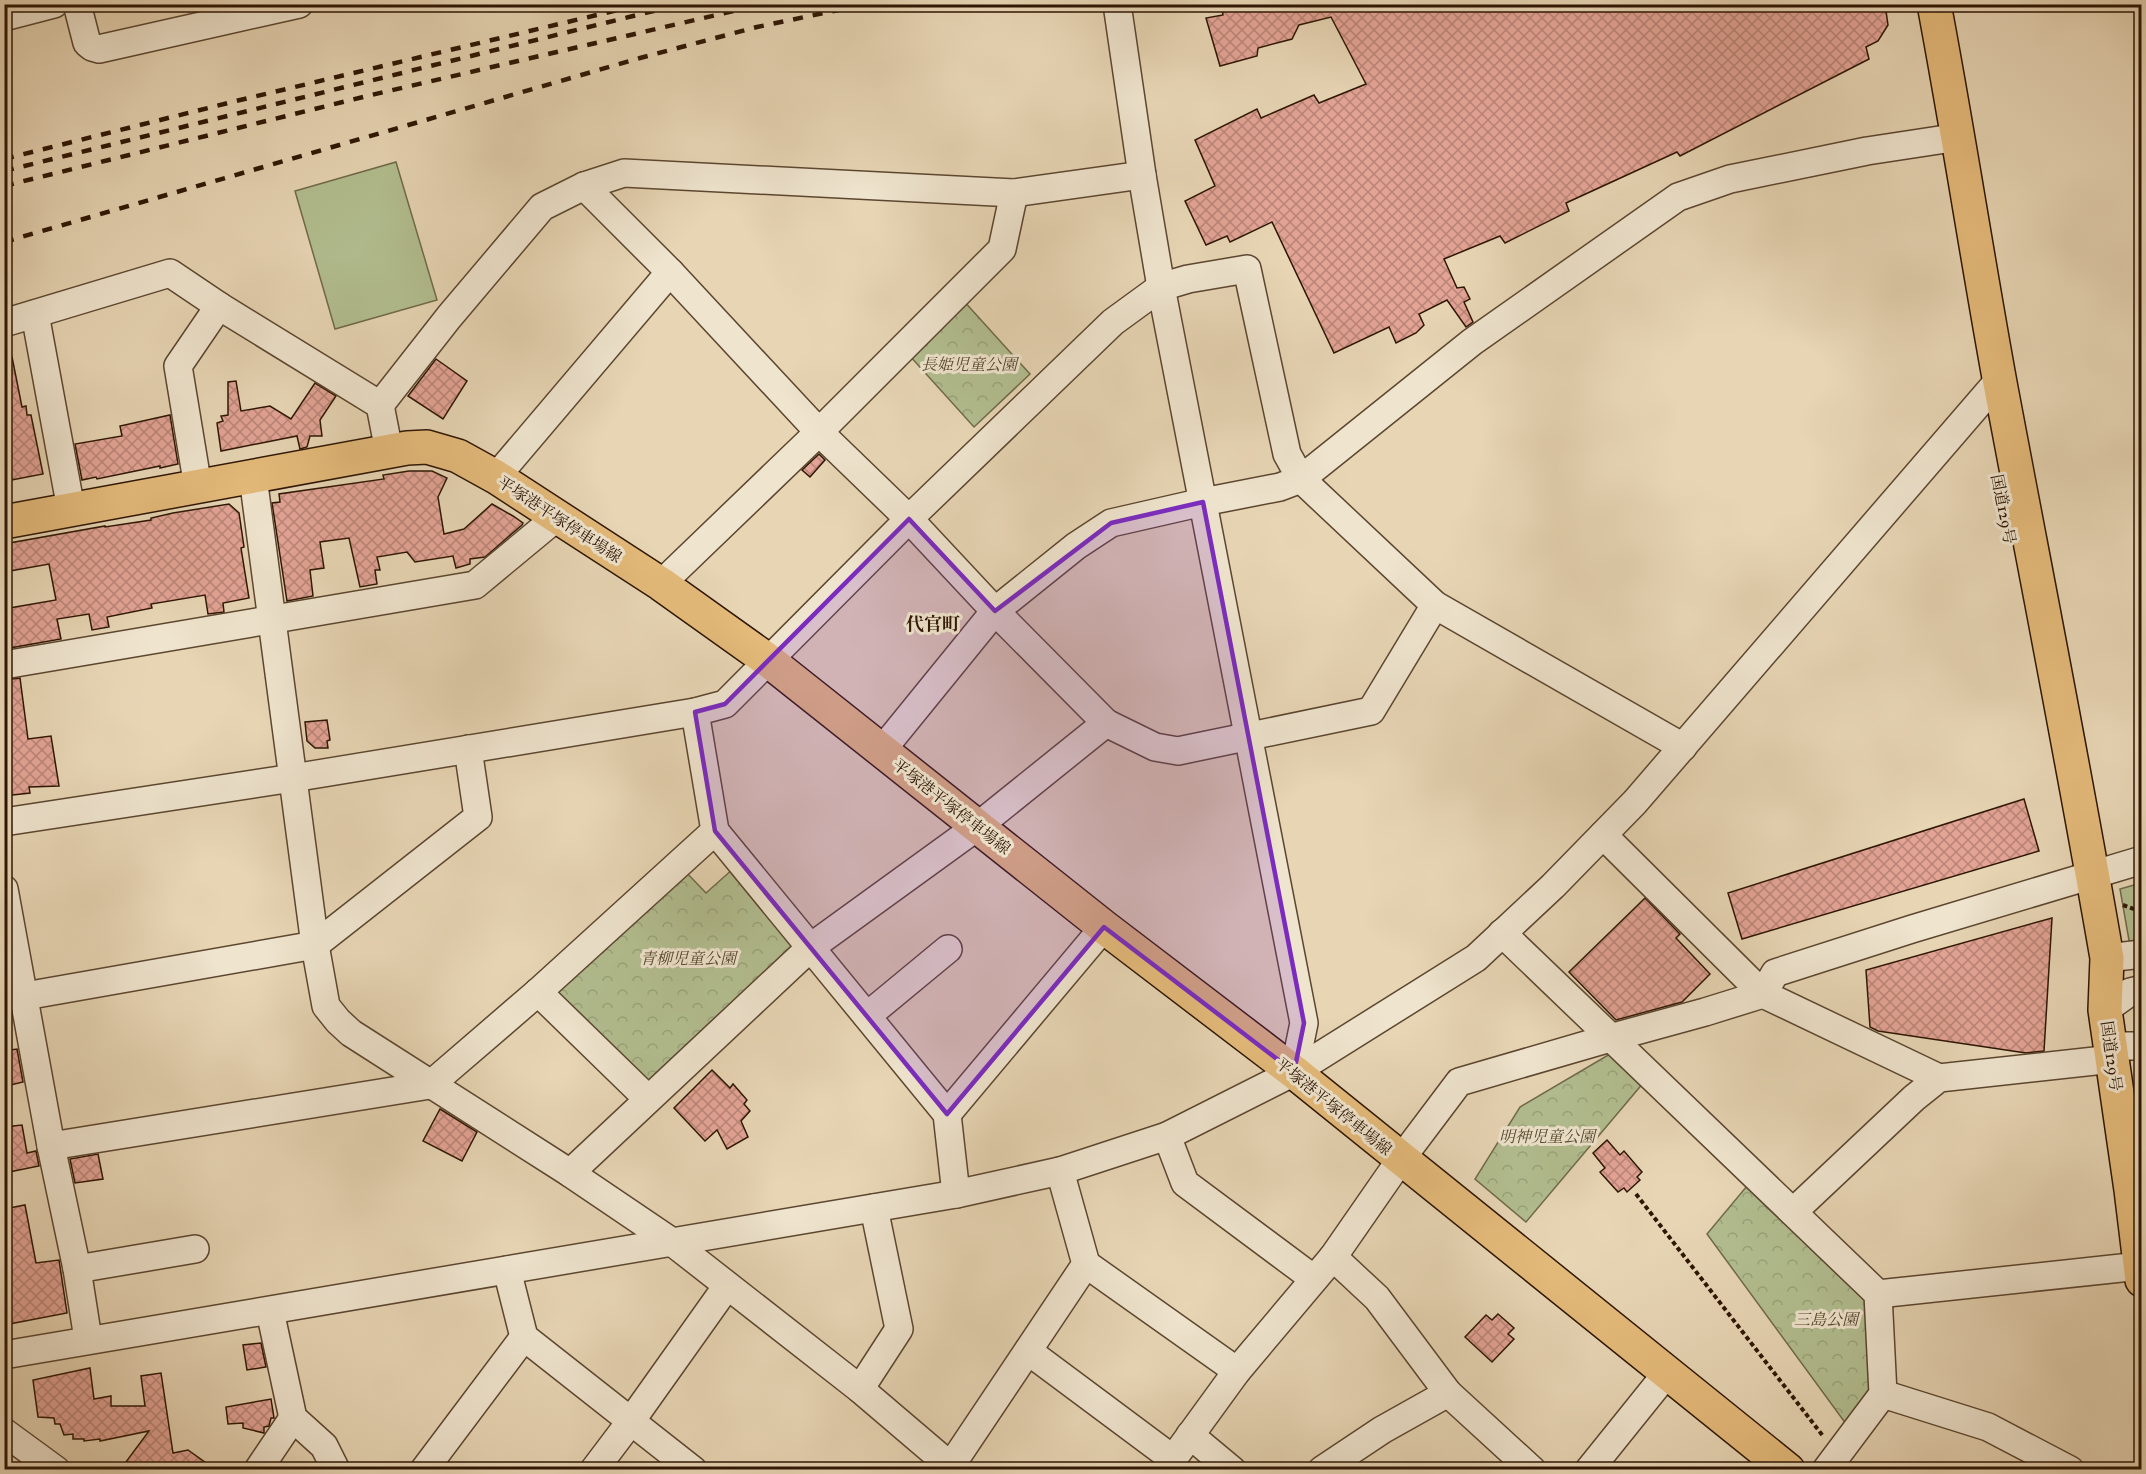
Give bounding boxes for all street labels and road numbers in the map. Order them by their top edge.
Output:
street label: 平塚港平塚停車場線 [494,472,625,567]
street label: 国道129号 [1987,473,2020,546]
street label: 平塚港平塚停車場線 [889,755,1014,858]
street label: 国道129号 [2097,1020,2126,1092]
street label: 平塚港平塚停車場線 [1272,1054,1396,1159]

